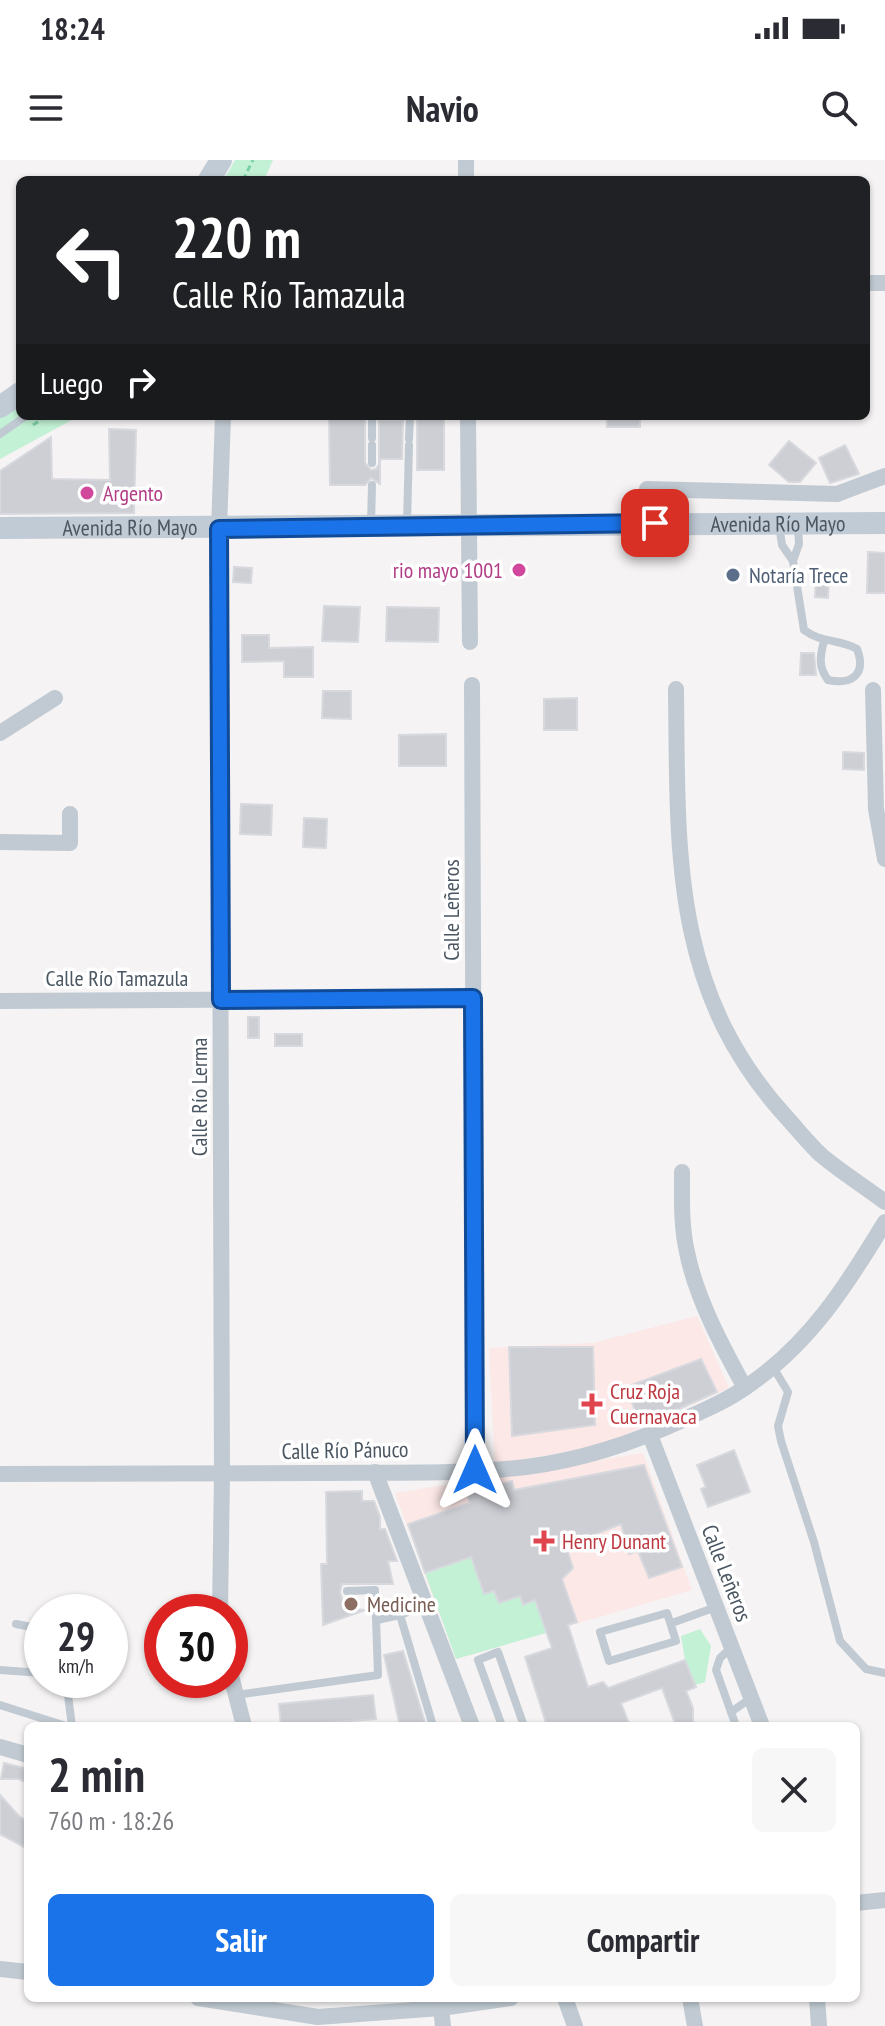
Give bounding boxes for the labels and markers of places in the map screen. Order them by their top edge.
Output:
place label: Argento [103,479,163,507]
marker: Argento [78,484,96,502]
pin [621,489,689,557]
place label: rio mayo 1001 [393,556,503,584]
marker: rio mayo 1001 [510,561,528,579]
place label: Notaría Trece [749,561,848,589]
marker: Notaría Trece [724,566,742,584]
place label: Cruz Roja Cuernavaca [610,1377,697,1430]
marker: Cruz Roja Cuernavaca [581,1393,603,1415]
place label: Henry Dunant [562,1527,666,1555]
marker: Henry Dunant [533,1530,555,1552]
place label: Medicine [367,1590,436,1618]
marker: Medicine [342,1595,360,1613]

